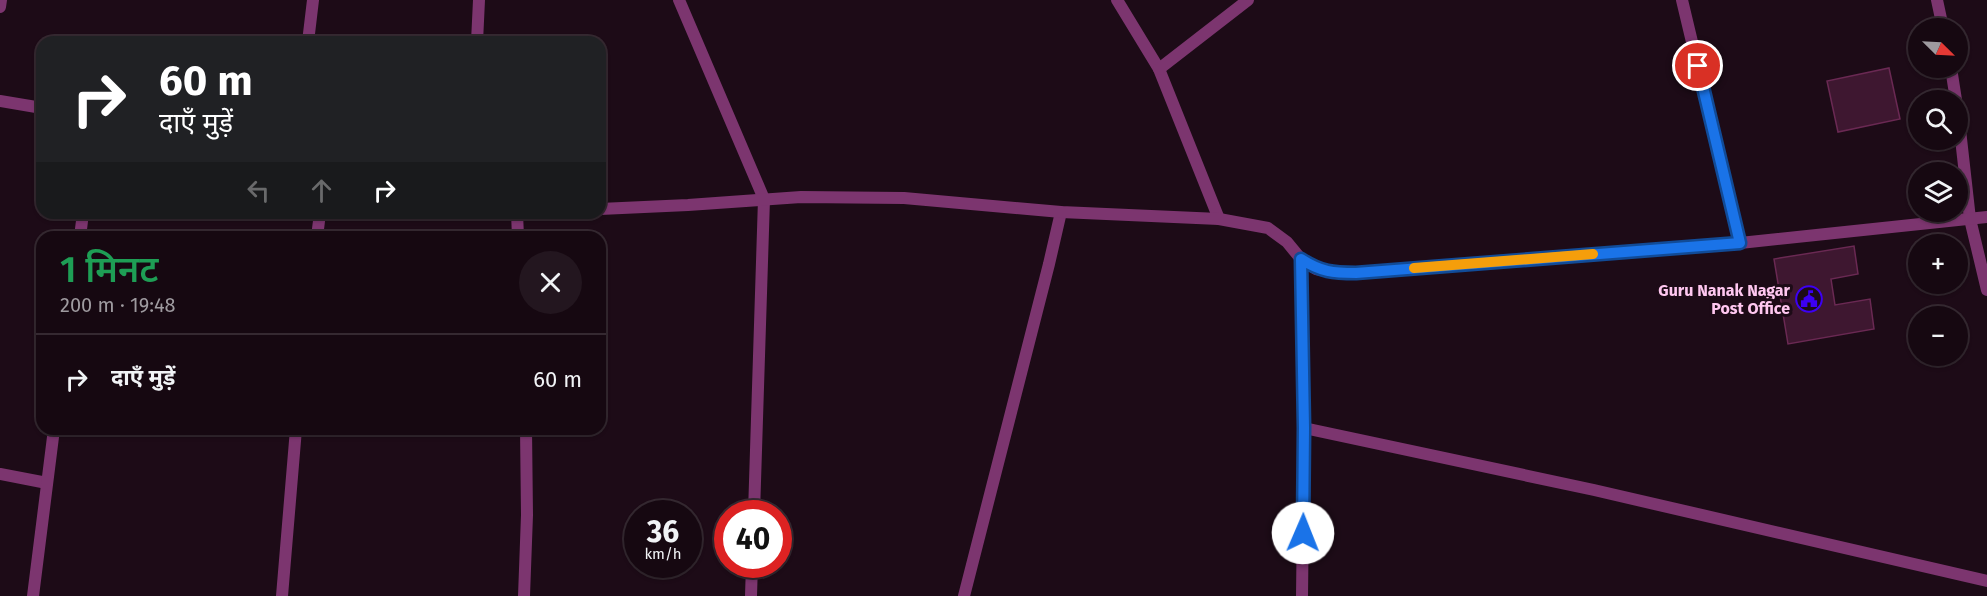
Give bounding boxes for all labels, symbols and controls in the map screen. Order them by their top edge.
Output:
north arrow [1908,18,1968,78]
map controls [1908,18,1968,366]
pin [1672,40,1723,91]
icon: arrive [1681,49,1714,82]
text: 60 m [159,56,253,106]
icon: right [60,60,138,138]
button: search [1908,90,1968,150]
text: दाएँ मुड़ें [159,107,233,139]
button: layers [1908,162,1968,222]
icon: left [242,174,275,207]
icon: ahead [305,174,338,207]
icon: right [368,174,401,207]
button: + [1908,234,1968,294]
text: 1 मिनट [60,248,158,292]
button: close [519,251,582,314]
place label: Guru Nanak Nagar Post Office [1658,281,1791,318]
public building icon: Guru Nanak Nagar Post Office [1794,284,1824,314]
text: 200 m · 19:48 [60,293,176,317]
button: − [1908,306,1968,366]
icon: right [60,363,93,396]
text: दाएँ मुड़ें [111,364,175,391]
text: 60 m [533,366,582,393]
speed limit sign: 40 [714,500,792,578]
position arrow [1271,501,1335,565]
text: 36 [647,514,679,550]
text: km/h [644,545,682,563]

